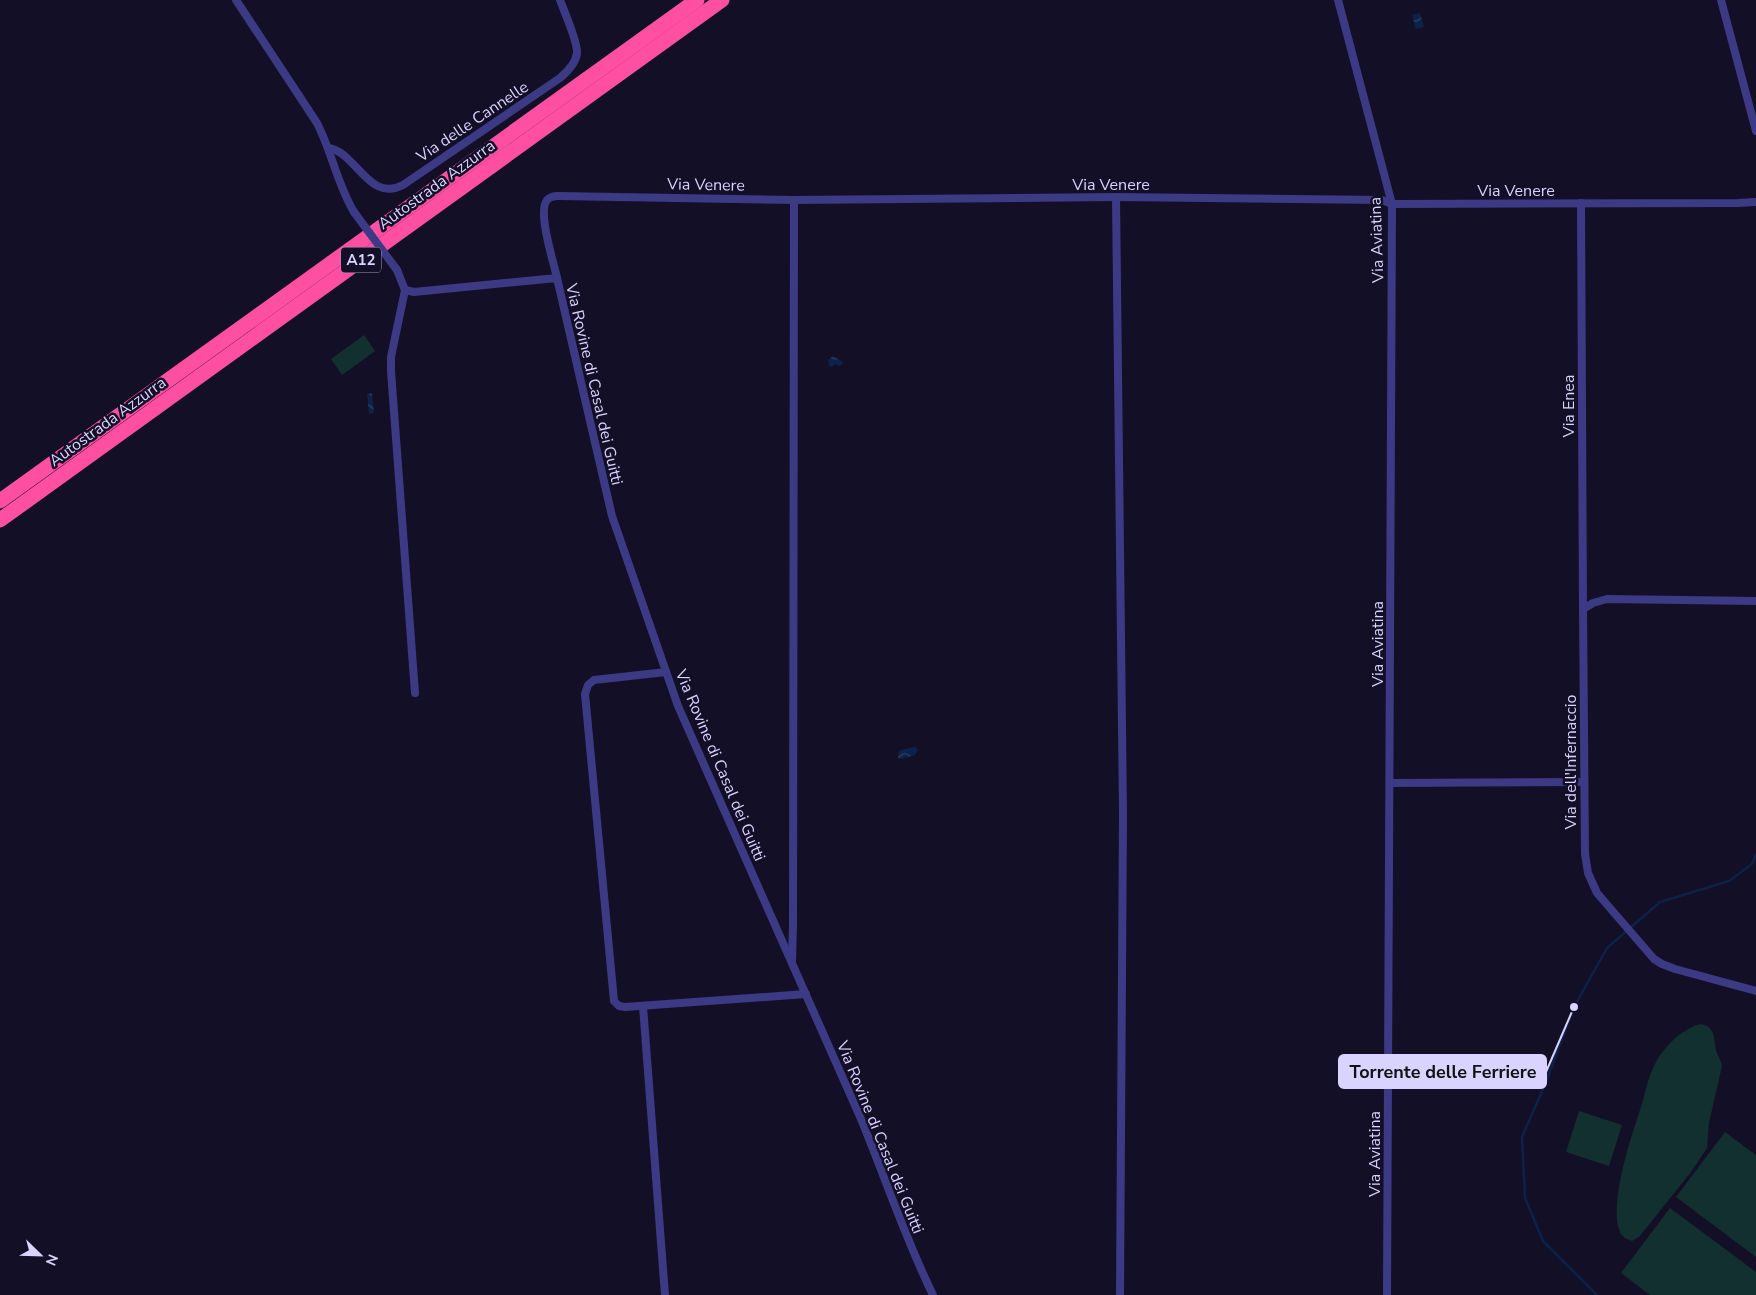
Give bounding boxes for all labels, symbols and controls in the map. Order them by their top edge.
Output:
street label: Via delle Cannelle [411,76,533,168]
street label: Autostrada Azzurra [374,135,500,235]
street label: Via Venere [666,173,745,197]
street label: Via Venere [1071,174,1150,196]
street label: Via Venere [1476,180,1555,202]
street label: Via Aviatina [1365,197,1390,284]
road number: A12 [341,248,381,272]
street label: Via Rovine di Casal dei Guitti [560,280,628,487]
street label: Autostrada Azzurra [45,372,171,472]
street label: Via Enea [1558,375,1580,438]
street label: Via Aviatina [1367,601,1389,688]
street label: Via Rovine di Casal dei Guitti [669,665,770,865]
street label: Via dell'Infernaccio [1560,694,1582,830]
street label: Via Rovine di Casal dei Guitti [831,1037,929,1237]
callout: Torrente delle Ferriere [1339,1055,1546,1088]
text: Torrente delle Ferriere [1349,1060,1537,1084]
street label: Via Aviatina [1364,1111,1386,1198]
north arrow [15,1230,65,1280]
text: N [41,1251,62,1268]

